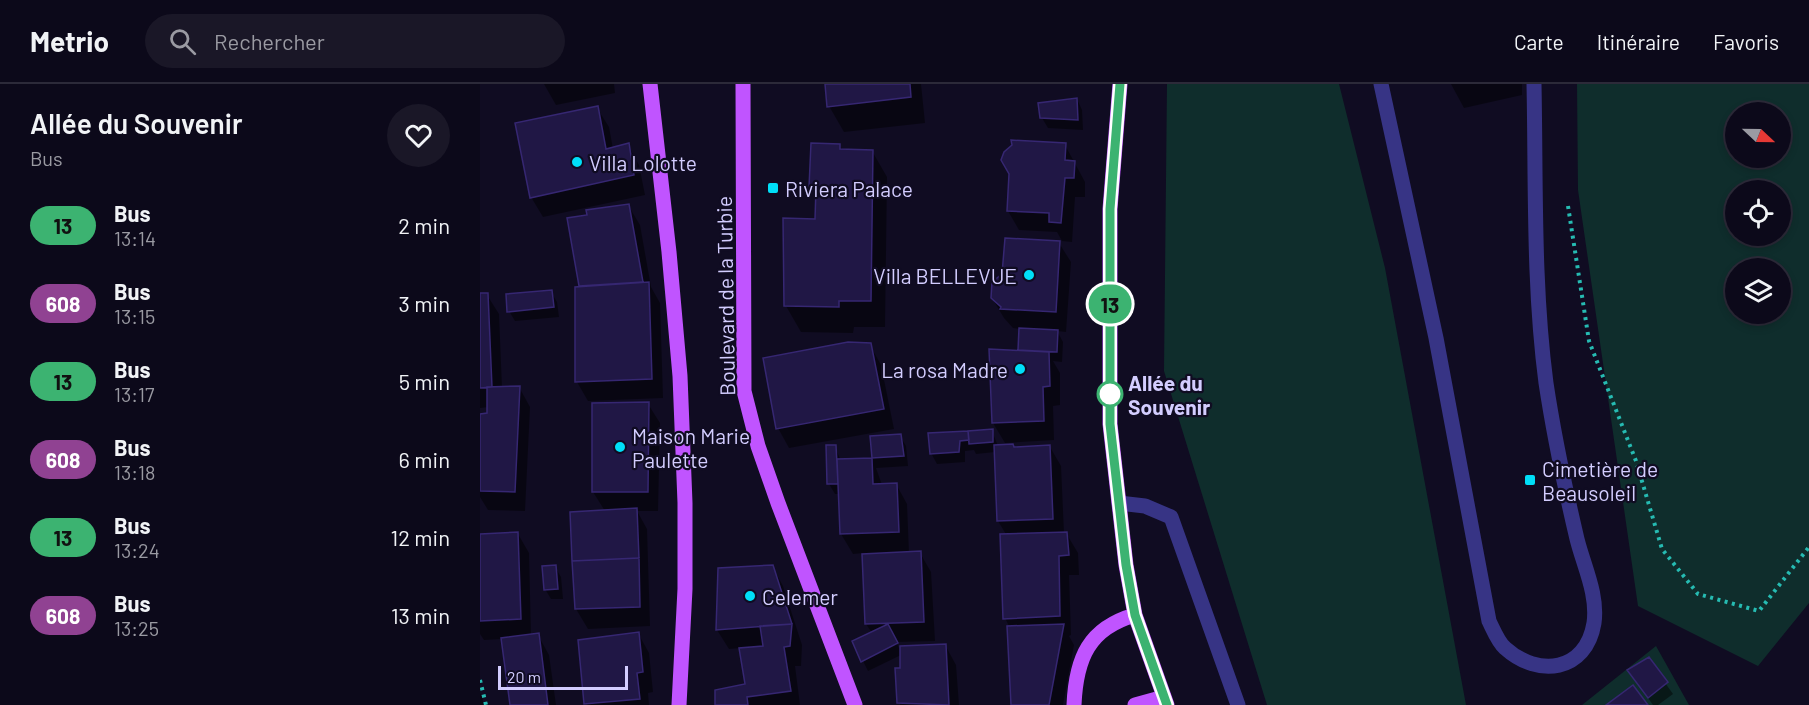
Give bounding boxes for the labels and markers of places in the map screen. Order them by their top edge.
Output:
place label: Villa Lolotte [589,150,697,175]
marker: Villa Lolotte [570,155,584,169]
place label: Riviera Palace [785,176,913,201]
marker: Riviera Palace [766,181,780,195]
place label: Villa BELLEVUE [873,263,1017,288]
marker: Villa BELLEVUE [1022,268,1036,282]
place label: La rosa Madre [881,357,1008,382]
marker: La rosa Madre [1013,362,1027,376]
place label: Allée du Souvenir [1128,370,1210,419]
marker: Allée du Souvenir [1097,381,1123,407]
place label: Maison Marie Paulette [632,423,750,472]
marker: Maison Marie Paulette [613,440,627,454]
place label: Cimetière de Beausoleil [1542,456,1658,505]
marker: Cimetière de Beausoleil [1523,473,1537,487]
place label: Celemer [762,584,838,609]
marker: Celemer [743,589,757,603]

